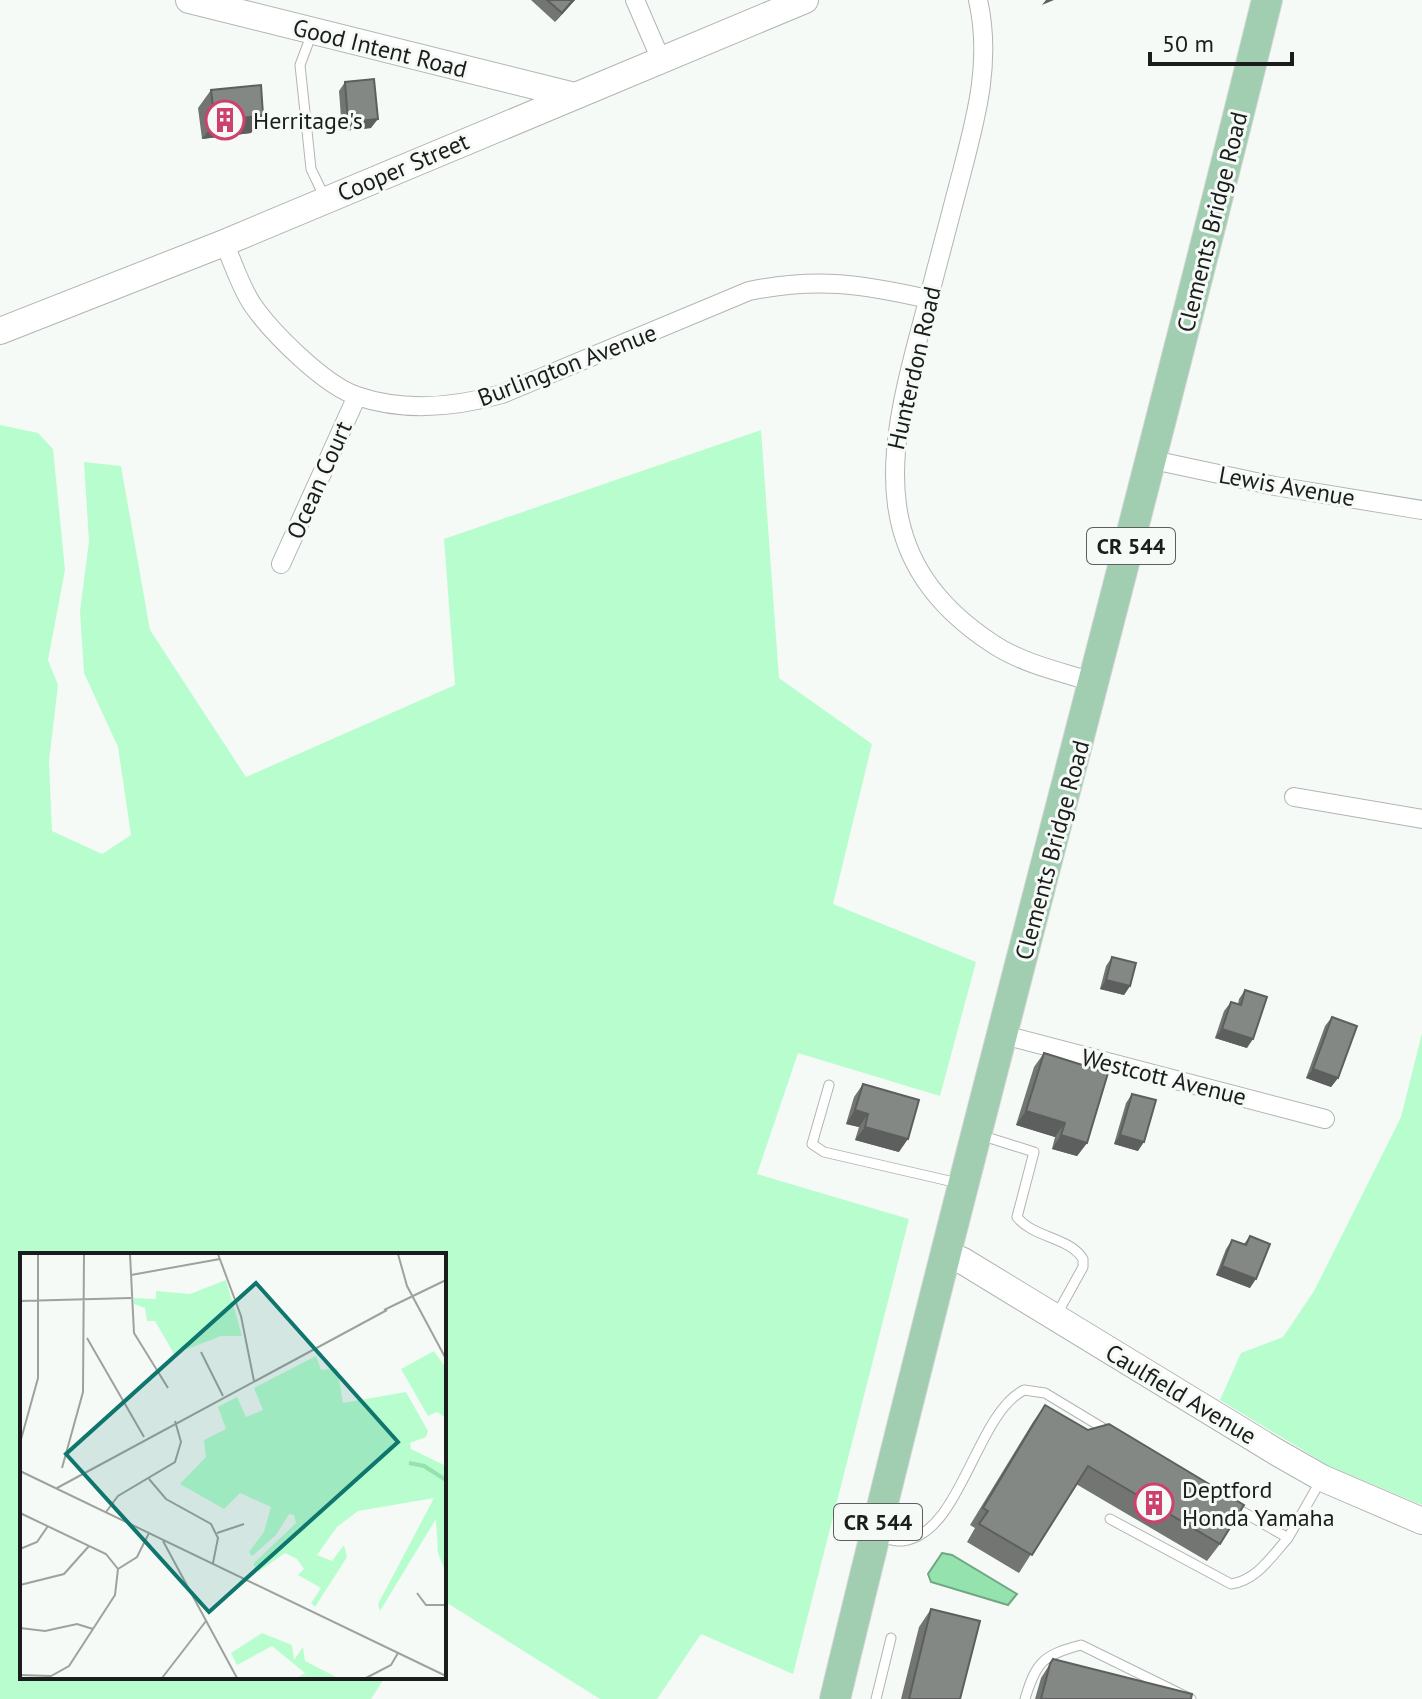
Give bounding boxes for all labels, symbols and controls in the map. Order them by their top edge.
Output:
street label: Good Intent Road [290,11,470,85]
scale bar [1150,16,1292,66]
text: 50 m [1162,28,1214,59]
building icon: Herritage's [204,99,246,141]
place label: Herritage's [253,105,363,136]
street label: Clements Bridge Road [1170,109,1254,335]
street label: Cooper Street [333,125,473,209]
street label: Hunterdon Road [880,283,948,453]
street label: Burlington Avenue [473,317,661,413]
street label: Ocean Court [279,416,359,544]
street label: Lewis Avenue [1217,459,1357,513]
road number: CR 544 [1087,528,1175,564]
street label: Clements Bridge Road [1008,737,1096,963]
street label: Westcott Avenue [1078,1042,1250,1112]
inset map [20,1253,446,1679]
street label: Caulfield Avenue [1100,1337,1262,1451]
place label: Deptford Honda Yamaha [1182,1474,1335,1533]
building icon: Deptford Honda Yamaha [1133,1482,1175,1524]
road number: CR 544 [834,1504,922,1540]

